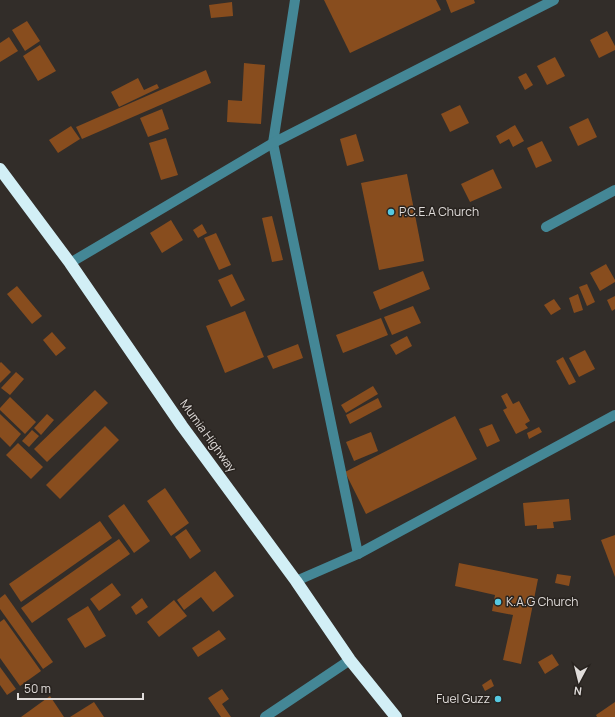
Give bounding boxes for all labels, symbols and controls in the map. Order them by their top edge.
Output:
place label: P.C.E.A Church [399,203,479,220]
marker: P.C.E.A Church [386,207,396,217]
street label: Mumia Highway [176,396,241,476]
place label: K.A.G Church [506,593,579,610]
marker: K.A.G Church [493,597,503,607]
north arrow [559,661,599,701]
scale bar [18,675,143,701]
text: 50 m [24,680,51,697]
text: N [573,683,583,699]
place label: Fuel Guzz [436,690,490,707]
marker: Fuel Guzz [493,694,503,704]

